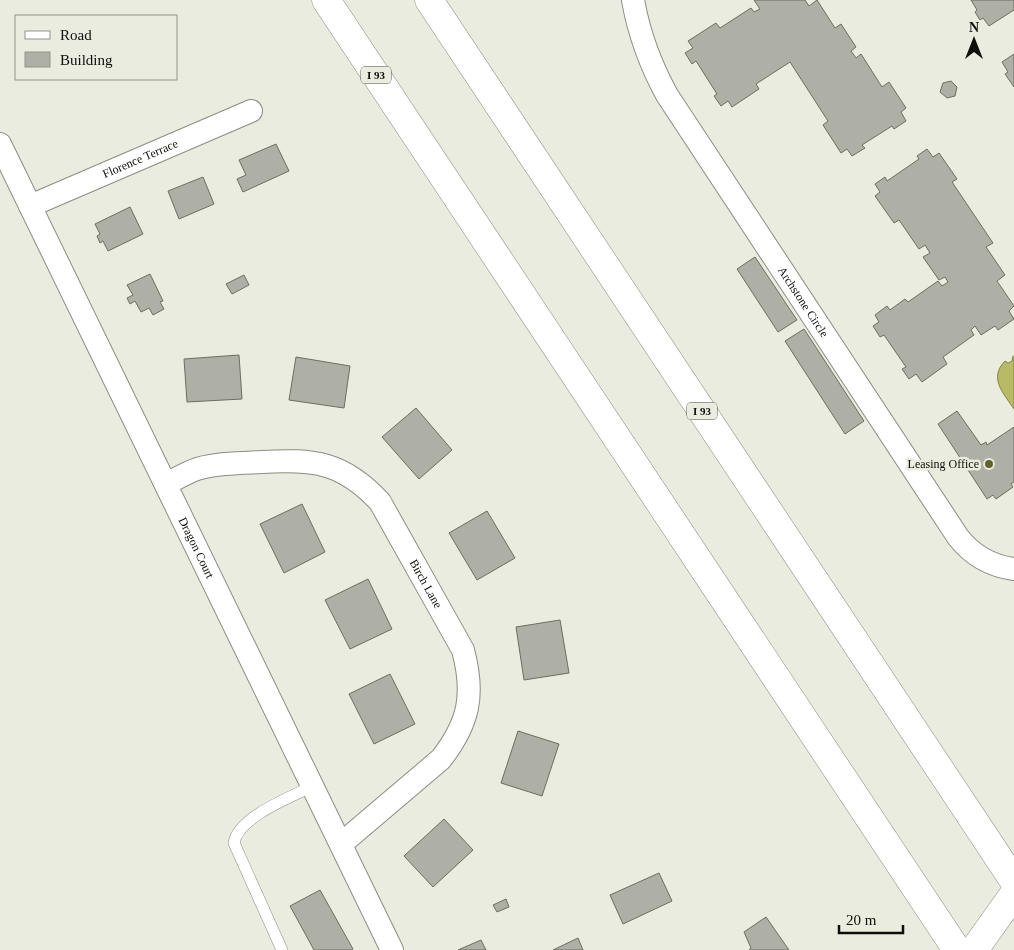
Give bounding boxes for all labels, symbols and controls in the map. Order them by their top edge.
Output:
legend [15,15,178,80]
north arrow [949,15,999,65]
text: N [969,20,979,35]
text: Road [60,27,92,43]
text: Building [60,52,113,68]
road number: I 93 [361,66,391,84]
street label: Florence Terrace [100,136,180,181]
street label: Archstone Circle [775,264,831,340]
road number: I 93 [687,402,717,420]
place label: Leasing Office [908,457,979,471]
marker: Leasing Office [983,458,995,470]
street label: Dragon Court [176,515,217,581]
street label: Birch Lane [407,557,445,611]
scale bar [839,902,903,934]
text: 20 m [846,912,877,928]

